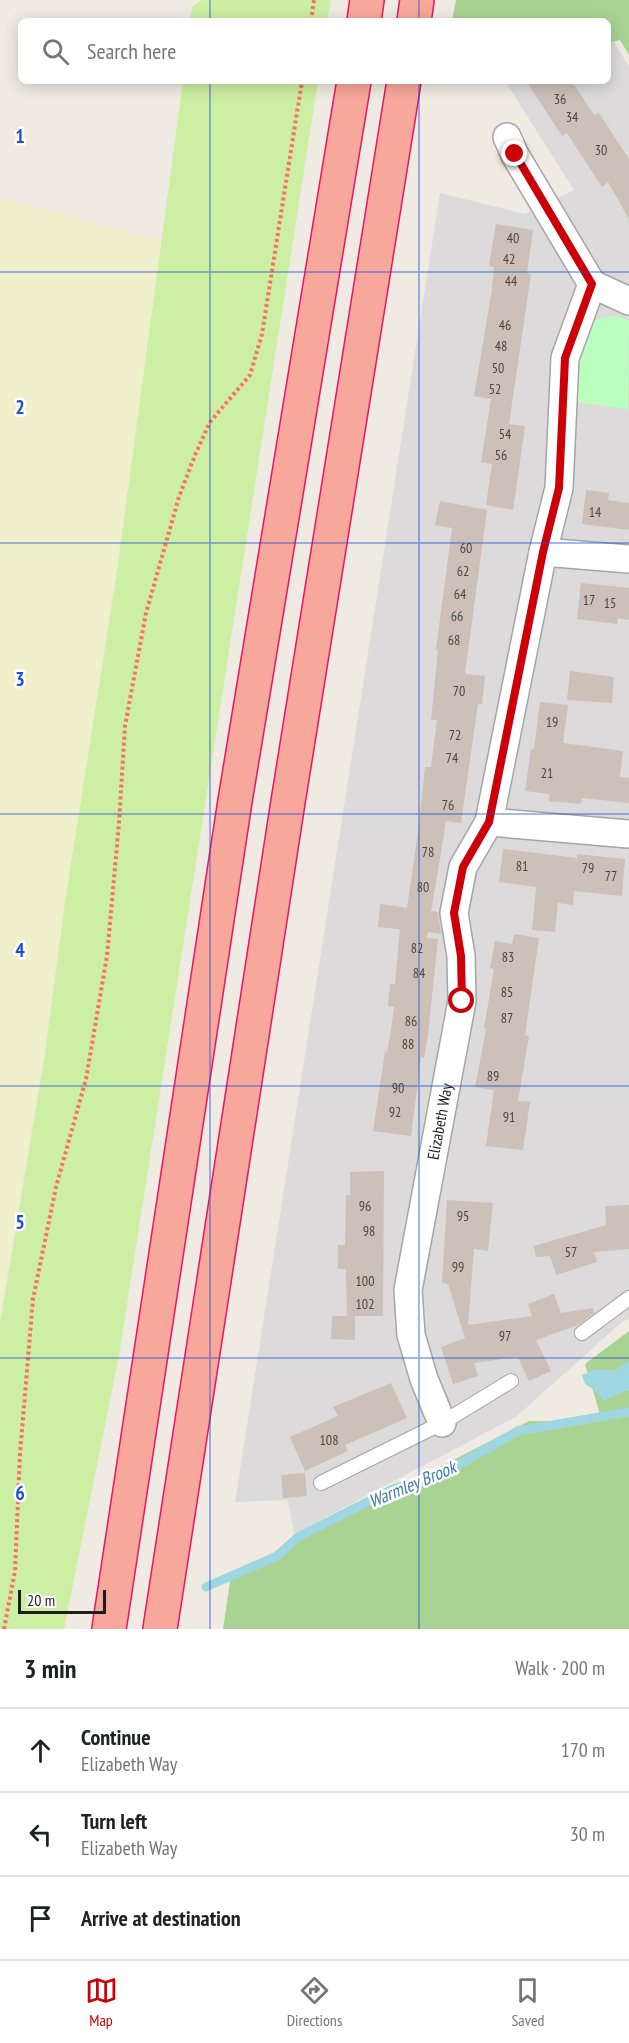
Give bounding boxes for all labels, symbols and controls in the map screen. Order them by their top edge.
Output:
search box [18,18,611,84]
icon: search [39,35,72,68]
text: Search here [87,37,176,65]
house number: 36 [554,90,566,108]
house number: 34 [566,108,579,126]
text: 1 [15,123,25,149]
route end [501,140,527,166]
house number: 30 [595,141,607,159]
house number: 40 [507,229,519,247]
house number: 42 [503,250,515,268]
house number: 44 [505,272,518,290]
house number: 46 [499,316,511,334]
house number: 48 [495,337,507,355]
house number: 50 [492,359,504,377]
house number: 52 [489,380,501,398]
text: 2 [15,394,25,420]
house number: 54 [499,425,512,443]
house number: 56 [495,446,507,464]
house number: 14 [589,503,602,521]
house number: 60 [460,539,472,557]
house number: 62 [457,562,469,580]
house number: 64 [454,585,467,603]
house number: 17 [583,591,595,609]
house number: 15 [604,594,616,612]
house number: 66 [451,607,463,625]
house number: 68 [448,631,460,649]
text: 3 [15,666,25,692]
house number: 70 [453,682,465,700]
house number: 19 [546,713,558,731]
house number: 72 [449,726,461,744]
house number: 74 [446,749,459,767]
house number: 21 [541,764,553,782]
house number: 76 [442,796,454,814]
house number: 78 [422,843,434,861]
house number: 81 [516,857,528,875]
house number: 79 [582,859,594,877]
house number: 77 [605,867,617,885]
house number: 80 [417,878,429,896]
text: 4 [15,937,25,963]
house number: 82 [411,939,423,957]
house number: 83 [502,948,514,966]
house number: 84 [413,964,426,982]
house number: 85 [501,983,513,1001]
route start [448,987,474,1013]
house number: 87 [501,1009,513,1027]
house number: 86 [405,1012,417,1030]
house number: 88 [402,1035,414,1053]
house number: 89 [487,1067,499,1085]
house number: 90 [392,1079,404,1097]
street label: Elizabeth Way [423,1082,456,1161]
house number: 92 [389,1103,401,1121]
house number: 91 [503,1108,515,1126]
house number: 96 [359,1197,371,1215]
house number: 95 [457,1207,469,1225]
text: 5 [15,1209,25,1235]
house number: 98 [363,1222,375,1240]
house number: 57 [565,1243,577,1261]
house number: 99 [452,1258,464,1276]
house number: 100 [356,1272,374,1290]
house number: 102 [356,1295,374,1313]
house number: 97 [499,1327,511,1345]
house number: 108 [320,1431,338,1449]
water label: Warmley Brook [365,1455,461,1513]
text: 6 [15,1480,25,1506]
scale bar [18,1587,106,1614]
text: 20 m [27,1590,55,1610]
text: 3 min [24,1652,77,1685]
text: Walk · 200 m [515,1655,605,1681]
text: Continue [81,1723,151,1751]
icon: ahead [24,1734,57,1767]
text: 170 m [561,1737,605,1763]
text: Elizabeth Way [81,1751,177,1777]
text: Turn left [81,1807,147,1835]
icon: left [24,1818,57,1851]
text: 30 m [570,1821,605,1847]
text: Elizabeth Way [81,1835,177,1861]
icon: arrive [24,1902,57,1935]
text: Arrive at destination [81,1904,241,1932]
tab: Map [85,1974,118,2030]
tab: Directions [287,1974,342,2030]
tab: Saved [511,1974,544,2030]

